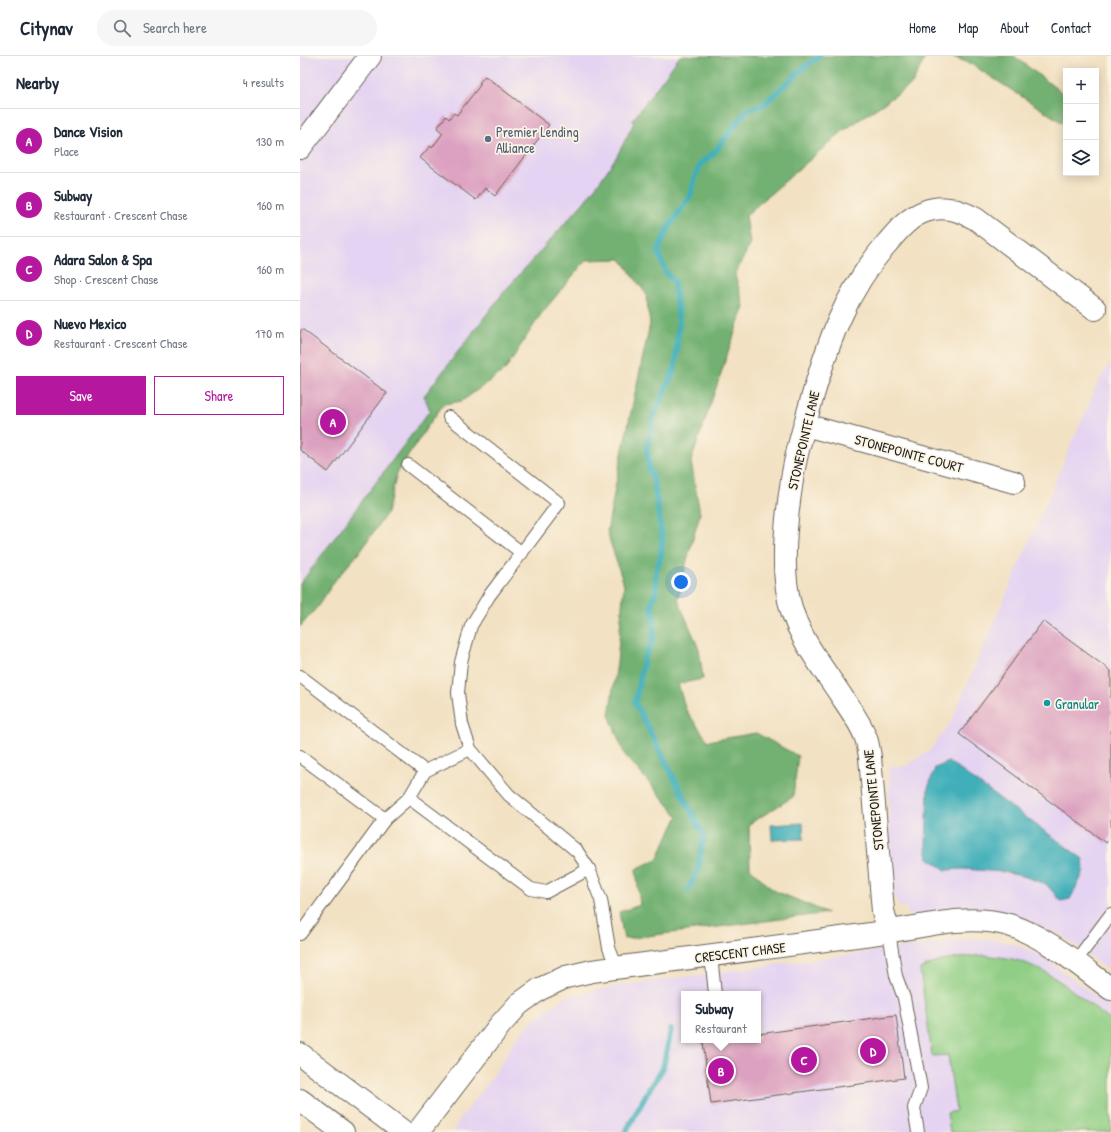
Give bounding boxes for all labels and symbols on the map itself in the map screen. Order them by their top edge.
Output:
place label: Premier Lending Alliance [496,122,579,157]
marker: Premier Lending Alliance [483,134,493,144]
street label: STONEPOINTE LANE [782,389,824,491]
pin: A [320,407,346,437]
street label: STONEPOINTE COURT [853,429,966,477]
your location [671,572,691,592]
place label: Granular [1055,694,1100,713]
marker: Granular [1042,698,1052,708]
street label: STONEPOINTE LANE [858,749,888,851]
street label: CRESCENT CHASE [693,937,787,967]
pin: D [860,1036,886,1066]
pin: C [791,1045,817,1075]
pin: B [708,1056,734,1086]

